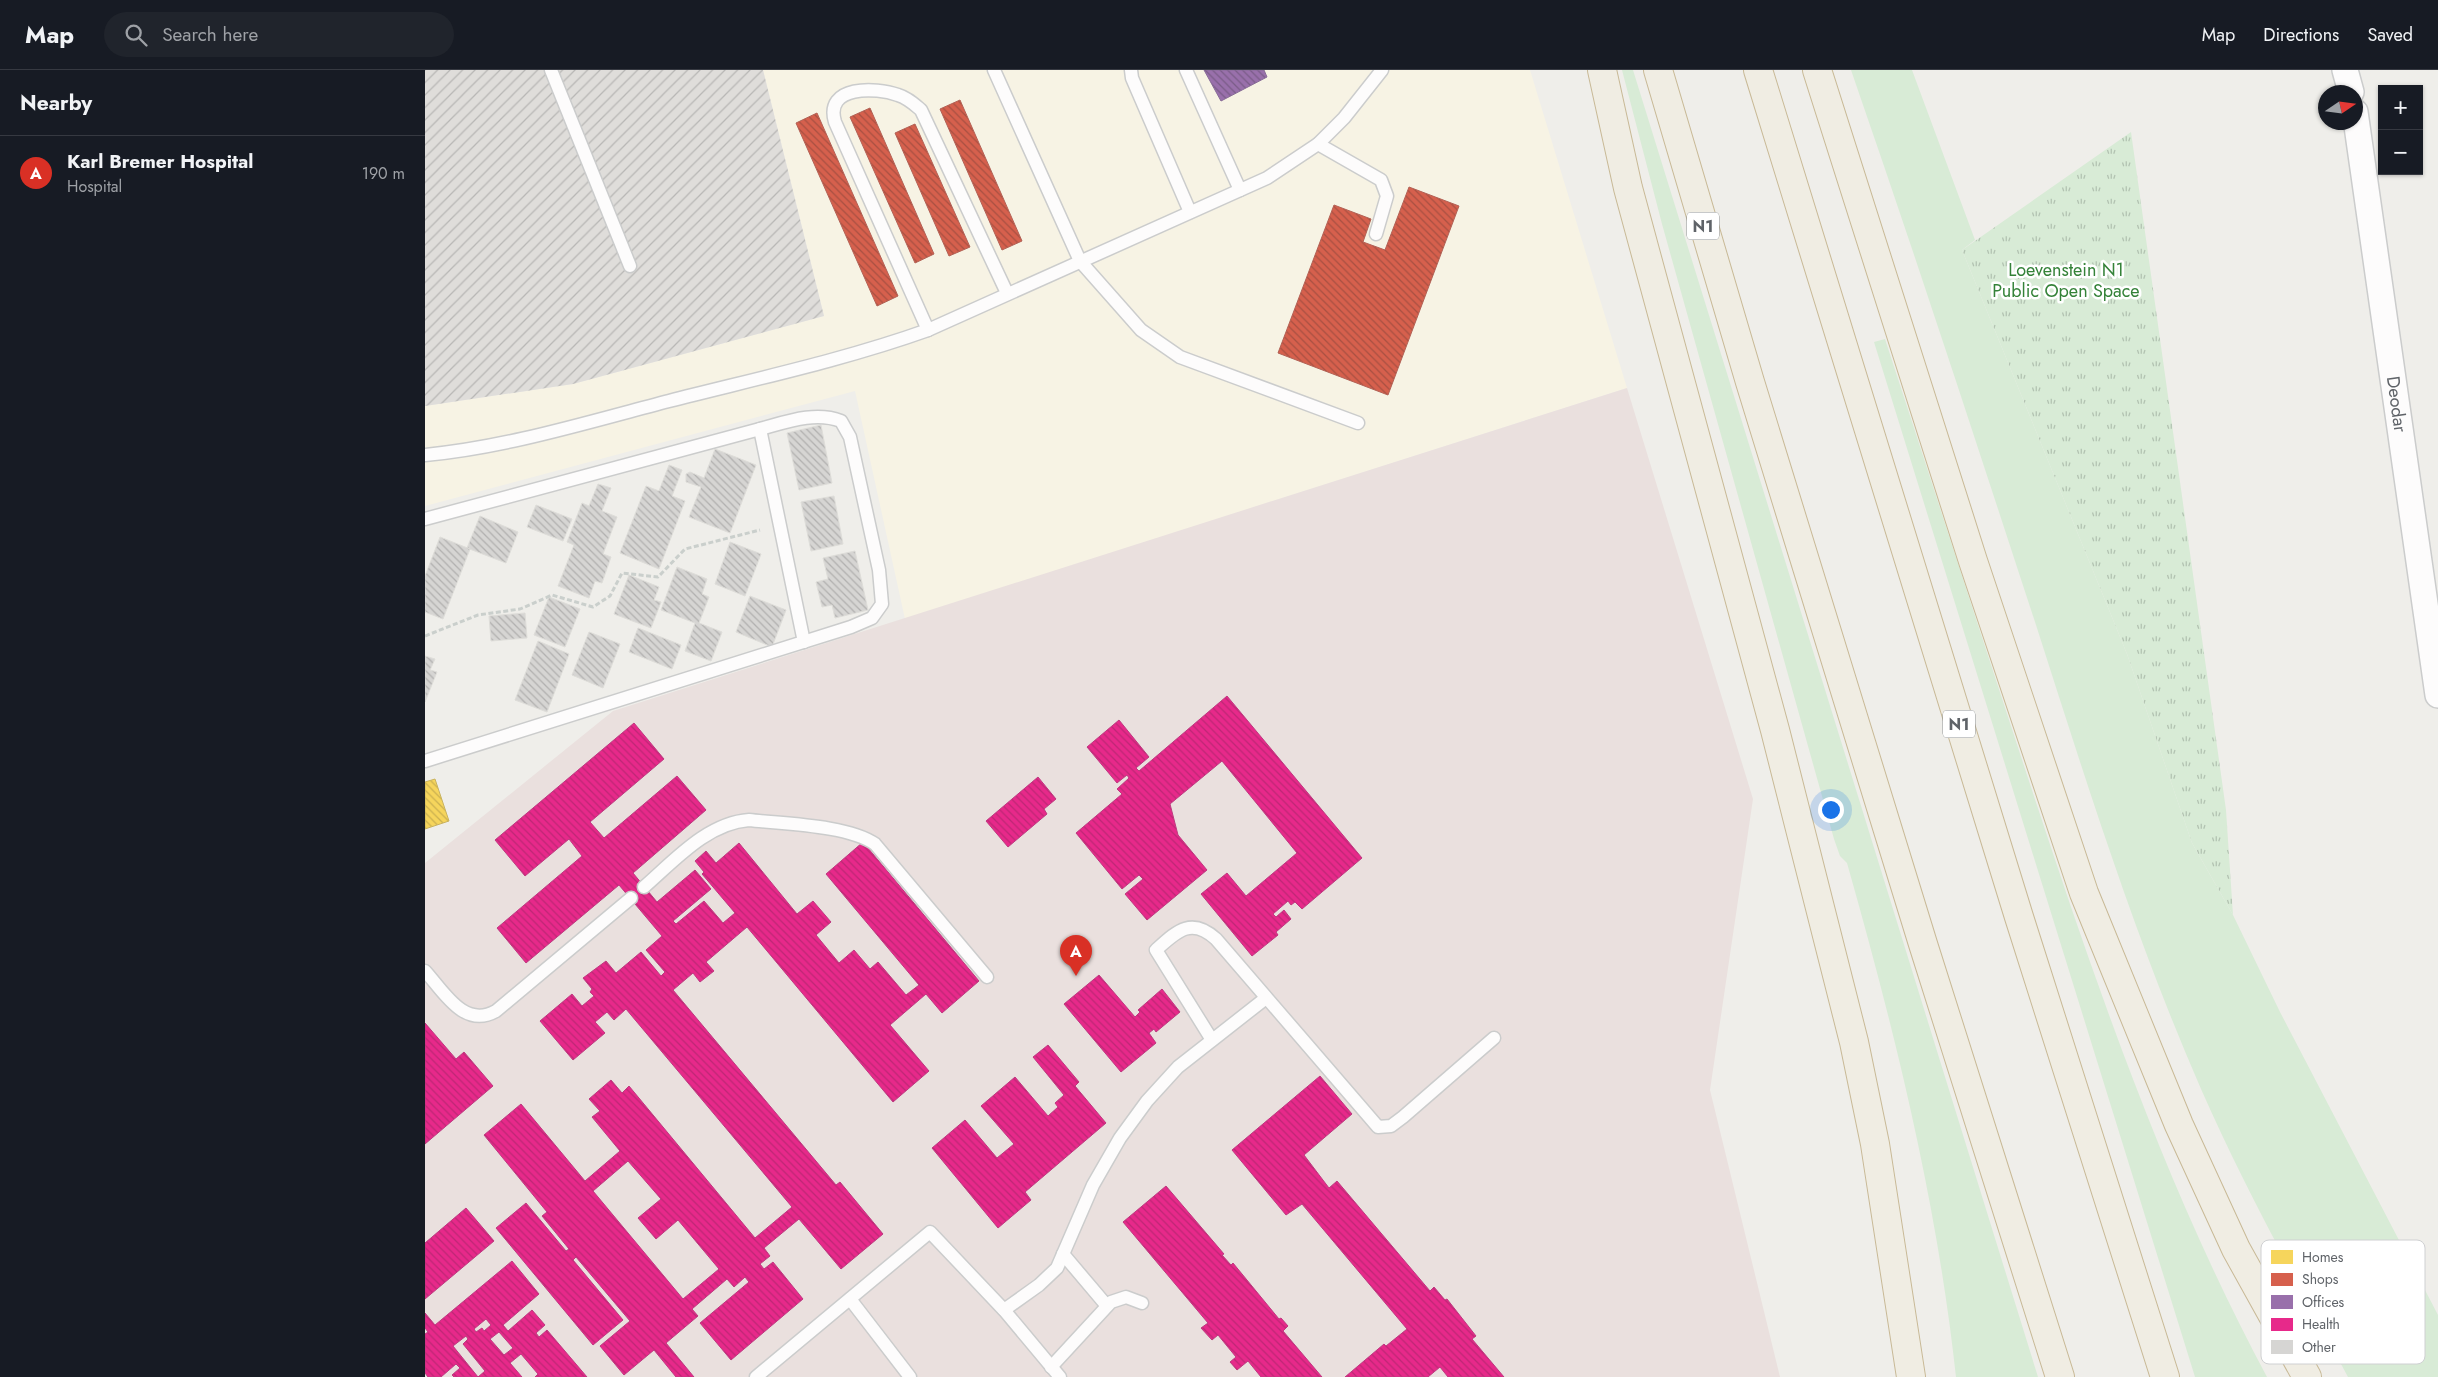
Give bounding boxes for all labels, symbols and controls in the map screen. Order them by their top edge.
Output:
search box [104,12,454,57]
text: Map [25,17,74,52]
icon: search [122,21,150,49]
text: Search here [162,21,258,48]
text: Map [2202,22,2235,48]
text: Directions [2263,22,2339,48]
text: Saved [2367,22,2413,48]
north arrow [2318,85,2363,130]
map controls [2378,85,2423,175]
button: + [2378,85,2423,130]
text: Nearby [20,88,92,118]
button: − [2378,130,2423,175]
text: Karl Bremer Hospital [67,148,253,175]
text: A [30,162,42,185]
text: 190 m [362,162,405,185]
text: Hospital [67,175,122,198]
road number: N1 [1687,212,1719,240]
park label: Loevenstein N1 Public Open Space [1992,257,2140,304]
street label: Deodar [2380,374,2414,435]
road number: N1 [1943,711,1975,738]
your location [1818,797,1844,823]
pin: A [1060,935,1092,976]
legend [2261,1240,2425,1364]
text: Homes [2302,1247,2344,1267]
text: Shops [2302,1269,2339,1289]
text: Offices [2302,1292,2345,1312]
text: Health [2302,1314,2340,1334]
text: Other [2302,1337,2336,1357]

